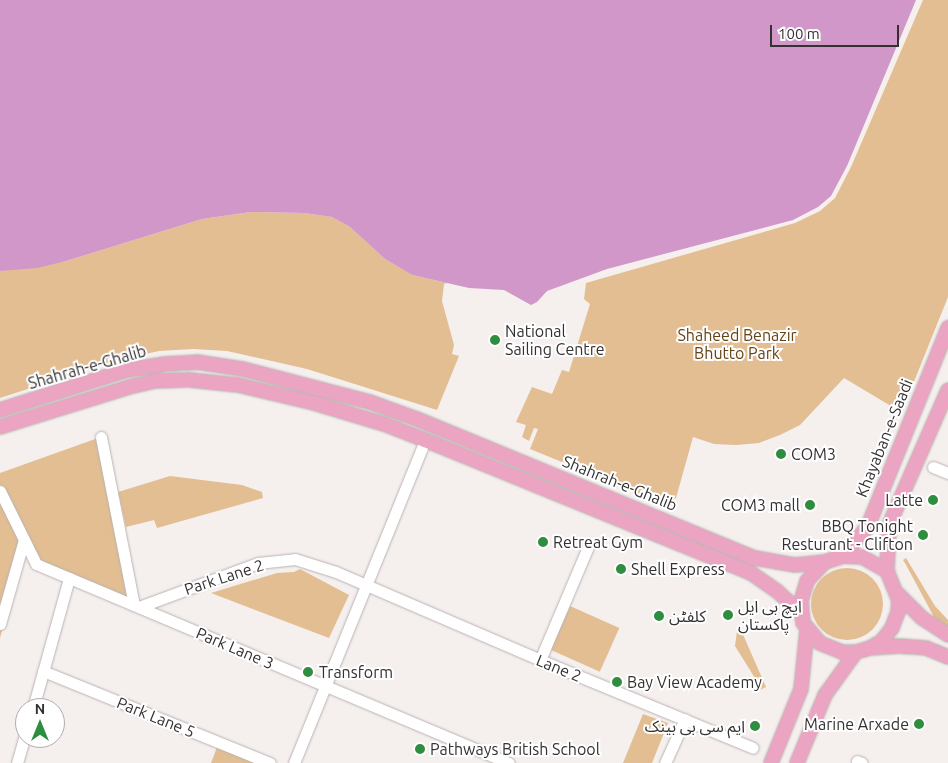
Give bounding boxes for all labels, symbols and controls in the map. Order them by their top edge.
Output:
scale bar [773,15,902,47]
text: 100 m [778,25,820,42]
place label: National Sailing Centre [505,321,605,359]
park label: Shaheed Benazir Bhutto Park [677,325,797,363]
marker: National Sailing Centre [489,334,501,346]
street label: Shahrah-e-Ghalib [26,341,148,393]
street label: Khayaban-e-Saadi [852,376,916,500]
place label: COM3 [791,444,836,464]
marker: COM3 [775,448,787,460]
street label: Shahrah-e-Ghalib [560,451,680,515]
place label: Latte [885,490,923,510]
marker: Latte [927,494,939,506]
place label: COM3 mall [721,495,800,515]
marker: COM3 mall [804,499,816,511]
place label: BBQ Tonight Resturant - Clifton [781,516,913,554]
marker: BBQ Tonight Resturant - Clifton [917,529,929,541]
place label: Retreat Gym [553,532,643,552]
marker: Retreat Gym [537,536,549,548]
street label: Park Lane 2 [182,555,266,599]
place label: Shell Express [631,559,725,579]
marker: Shell Express [615,563,627,575]
place label: ایچ بی ایل پاکستان [738,596,802,634]
place label: کلفٹن [669,606,706,626]
marker: ایچ بی ایل پاکستان [722,609,734,621]
marker: کلفٹن [653,610,665,622]
street label: Park Lane 3 [193,623,277,673]
street label: Lane 2 [534,650,584,686]
place label: Transform [319,662,393,682]
marker: Transform [301,665,315,679]
place label: Bay View Academy [627,672,762,692]
marker: Bay View Academy [611,676,623,688]
street label: Park Lane 5 [114,693,198,741]
north arrow [15,698,65,748]
text: N [35,701,45,717]
place label: Marine Arxade [804,714,909,734]
place label: ایم سی بی بینک [645,716,745,736]
marker: Marine Arxade [913,718,925,730]
marker: ایم سی بی بینک [749,720,761,732]
place label: Pathways British School [430,739,600,759]
marker: Pathways British School [414,743,426,755]

